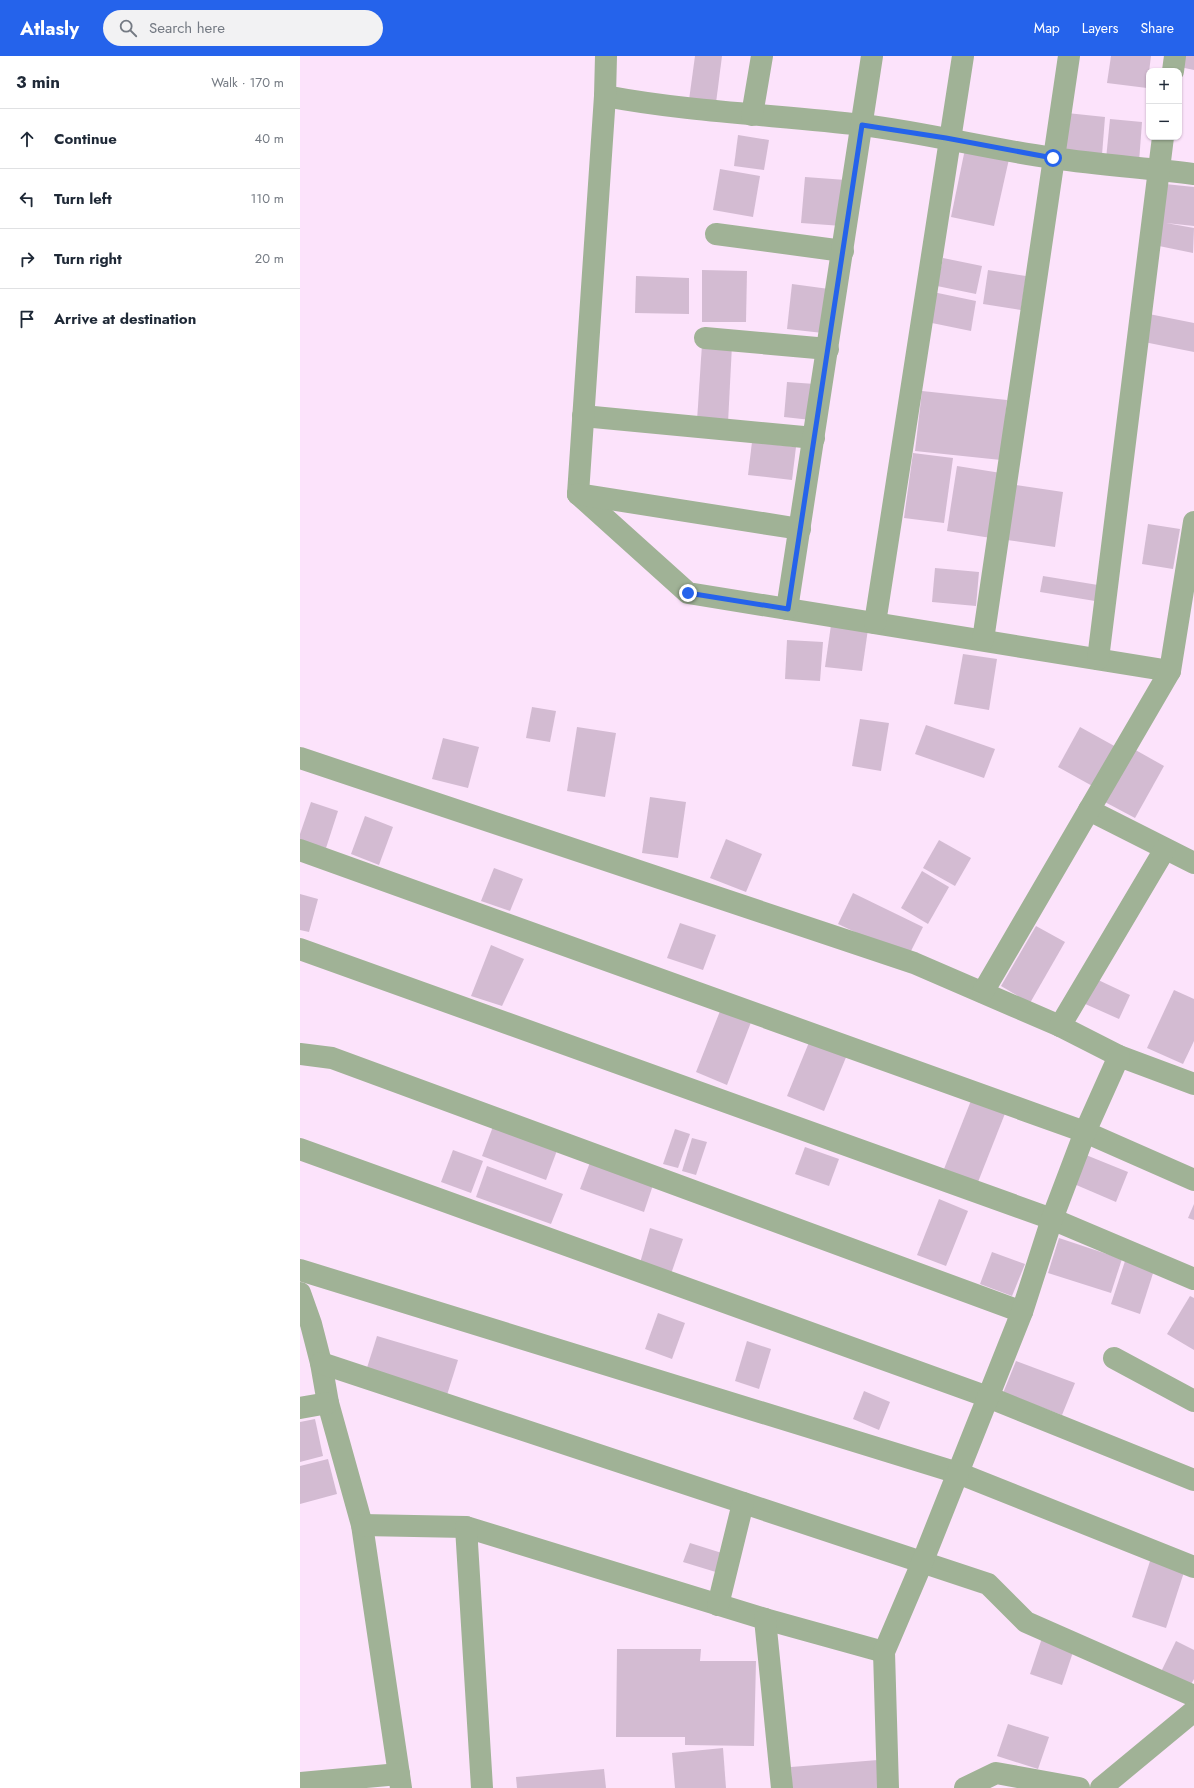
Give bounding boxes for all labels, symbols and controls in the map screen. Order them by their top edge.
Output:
search box [103,10,383,46]
text: Atlasly [20,15,79,42]
icon: search [117,17,139,39]
text: Search here [149,17,225,39]
text: Map [1034,18,1060,38]
text: Layers [1082,18,1118,38]
text: Share [1140,18,1174,38]
map controls [1146,68,1182,140]
button: + [1146,68,1182,104]
text: 3 min [16,70,60,94]
text: Walk · 170 m [211,73,284,92]
button: − [1146,104,1182,140]
icon: ahead [16,128,38,150]
text: Continue [54,128,117,150]
text: 40 m [255,129,284,148]
route start [1044,149,1062,167]
icon: left [16,188,38,210]
text: Turn left [54,188,112,210]
text: 110 m [250,189,284,208]
icon: right [16,248,38,270]
text: Turn right [54,248,122,270]
text: 20 m [255,249,284,268]
icon: arrive [16,308,38,330]
text: Arrive at destination [54,308,196,330]
route end [679,584,697,602]

